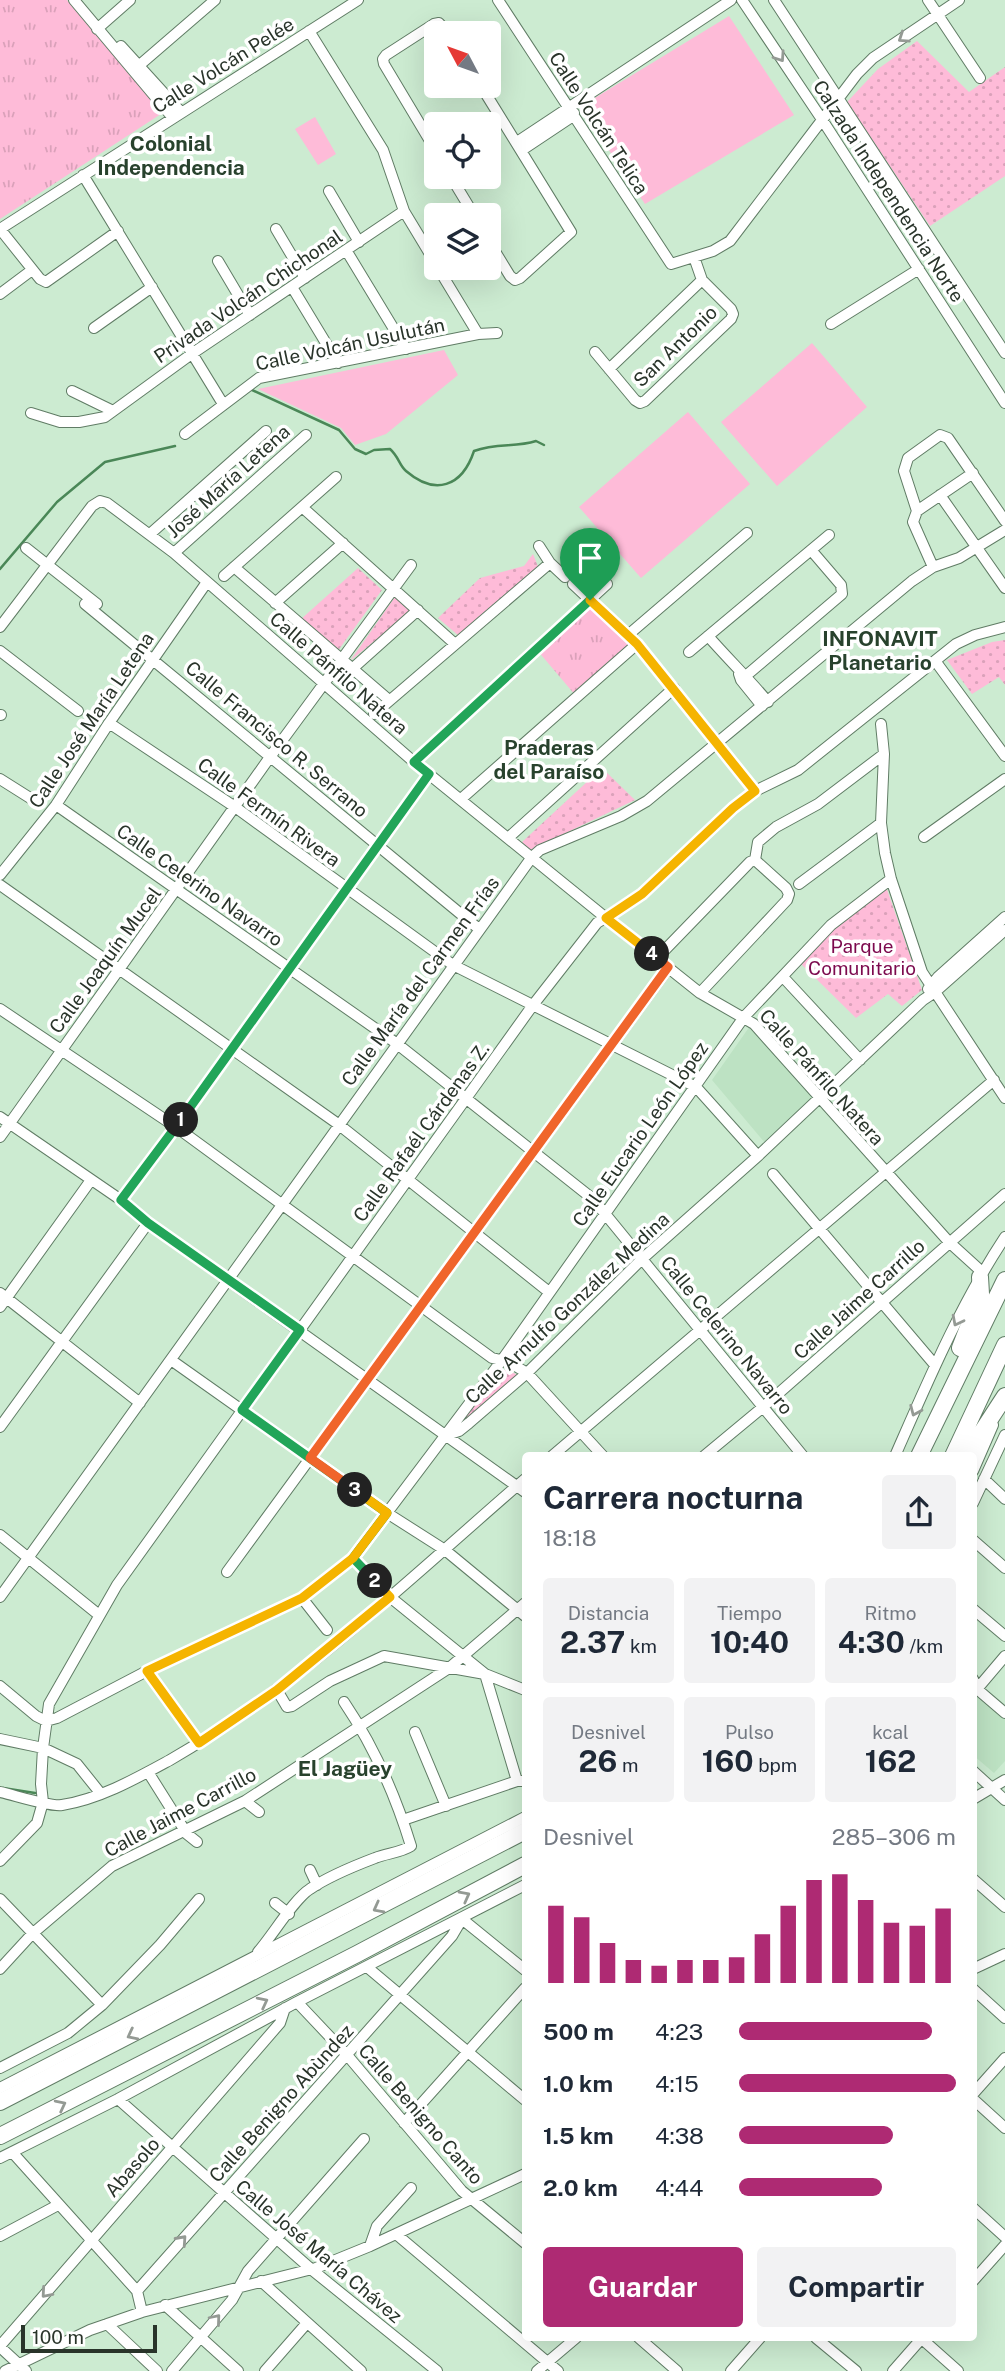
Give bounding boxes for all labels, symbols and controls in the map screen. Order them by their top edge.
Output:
street label: Calle Volcán Pelée [148,13,298,117]
north arrow [424,21,500,98]
map controls [424,21,501,280]
one-way arrow [898,30,911,42]
street label: Calle Volcán Telica [545,48,653,198]
one-way arrow [771,49,784,62]
street label: Calzada Independencia Norte [809,76,969,306]
button: locate [424,112,501,189]
district label: Colonial Independencia [97,131,245,180]
button: layers [424,203,501,280]
street label: Privada Volcán Chichonal [150,225,346,367]
street label: San Antonio [629,301,721,391]
street label: Calle Volcán Usulután [254,313,446,375]
street label: José María Letena [162,420,294,542]
pin [560,528,620,600]
icon: arrive [571,539,609,577]
street label: Calle Pánfilo Natera [266,607,412,739]
district label: INFONAVIT Planetario [822,626,938,675]
street label: Calle José María Letena [24,628,158,812]
street label: Calle Francisco R. Serrano [181,656,373,822]
district label: Praderas del Paraíso [494,735,604,784]
street label: Calle Fermín Rivera [194,753,344,871]
street label: Calle Celerino Navarro [113,819,287,951]
street label: Calle María del Carmen Frías [337,872,503,1090]
street label: Calle Joaquín Mucel [45,883,165,1037]
park label: Parque Comunitario [808,935,916,979]
pin: 4 [634,936,670,972]
text: 4 [645,942,658,964]
street label: Calle Pánfilo Natera [755,1005,889,1149]
street label: Calle Eucario León López [568,1037,712,1231]
street label: Calle Rafaél Cárdenas Z. [349,1038,493,1226]
pin: 1 [164,1102,198,1138]
text: 1 [176,1108,185,1130]
street label: Calle Arnulfo González Medina [461,1208,673,1408]
street label: Calle Jaime Carrillo [789,1234,929,1364]
street label: Calle Celerino Navarro [656,1251,798,1419]
one-way arrow [952,1314,966,1326]
one-way arrow [909,1403,923,1416]
pin: 3 [338,1472,372,1508]
button: share [882,1475,956,1549]
text: 3 [348,1478,361,1500]
text: Carrera nocturna [543,1479,803,1516]
text: 18:18 [543,1524,597,1551]
pin: 2 [358,1564,392,1598]
text: 2 [368,1569,381,1591]
text: Distancia [568,1602,649,1624]
text: Tiempo [717,1602,782,1624]
text: Ritmo [864,1602,917,1624]
text: 2.37 [560,1624,625,1660]
text: 10:40 [710,1624,789,1660]
text: 4:30 [838,1624,905,1660]
text: km [625,1635,657,1657]
text: /km [905,1635,943,1657]
text: Desnivel [571,1721,646,1743]
text: Pulso [725,1721,774,1743]
text: kcal [872,1721,909,1743]
text: 26 [579,1743,617,1779]
text: 160 [702,1743,754,1779]
text: 162 [865,1743,916,1779]
text: m [617,1754,638,1776]
text: bpm [754,1754,797,1776]
district label: El Jagüey [298,1756,392,1781]
street label: Calle Jaime Carrillo [100,1763,260,1861]
text: Desnivel [543,1823,634,1850]
text: 285–306 m [832,1823,956,1850]
one-way arrow [458,1891,470,1905]
one-way arrow [372,1900,385,1913]
one-way arrow [256,1997,269,2010]
text: 500 m [543,2018,614,2045]
text: 4:23 [655,2018,703,2045]
street label: Calle Benigno Abùndez [204,2020,358,2186]
one-way arrow [127,2026,139,2040]
street label: Calle Benigno Canto [354,2039,488,2189]
text: 1.0 km [543,2070,613,2097]
text: 4:15 [655,2070,699,2097]
one-way arrow [54,2100,66,2114]
text: 1.5 km [543,2122,614,2149]
text: 4:38 [655,2122,704,2149]
street label: Abasolo [100,2133,164,2201]
text: 2.0 km [543,2174,618,2201]
text: 4:44 [655,2174,703,2201]
street label: Calle José María Chávez [231,2175,407,2327]
one-way arrow [174,2236,186,2249]
button: Guardar [543,2247,743,2327]
button: Compartir [757,2247,956,2327]
one-way arrow [42,2285,54,2298]
one-way arrow [208,2314,220,2327]
scale bar [21,2322,158,2354]
text: 100 m [32,2326,84,2348]

